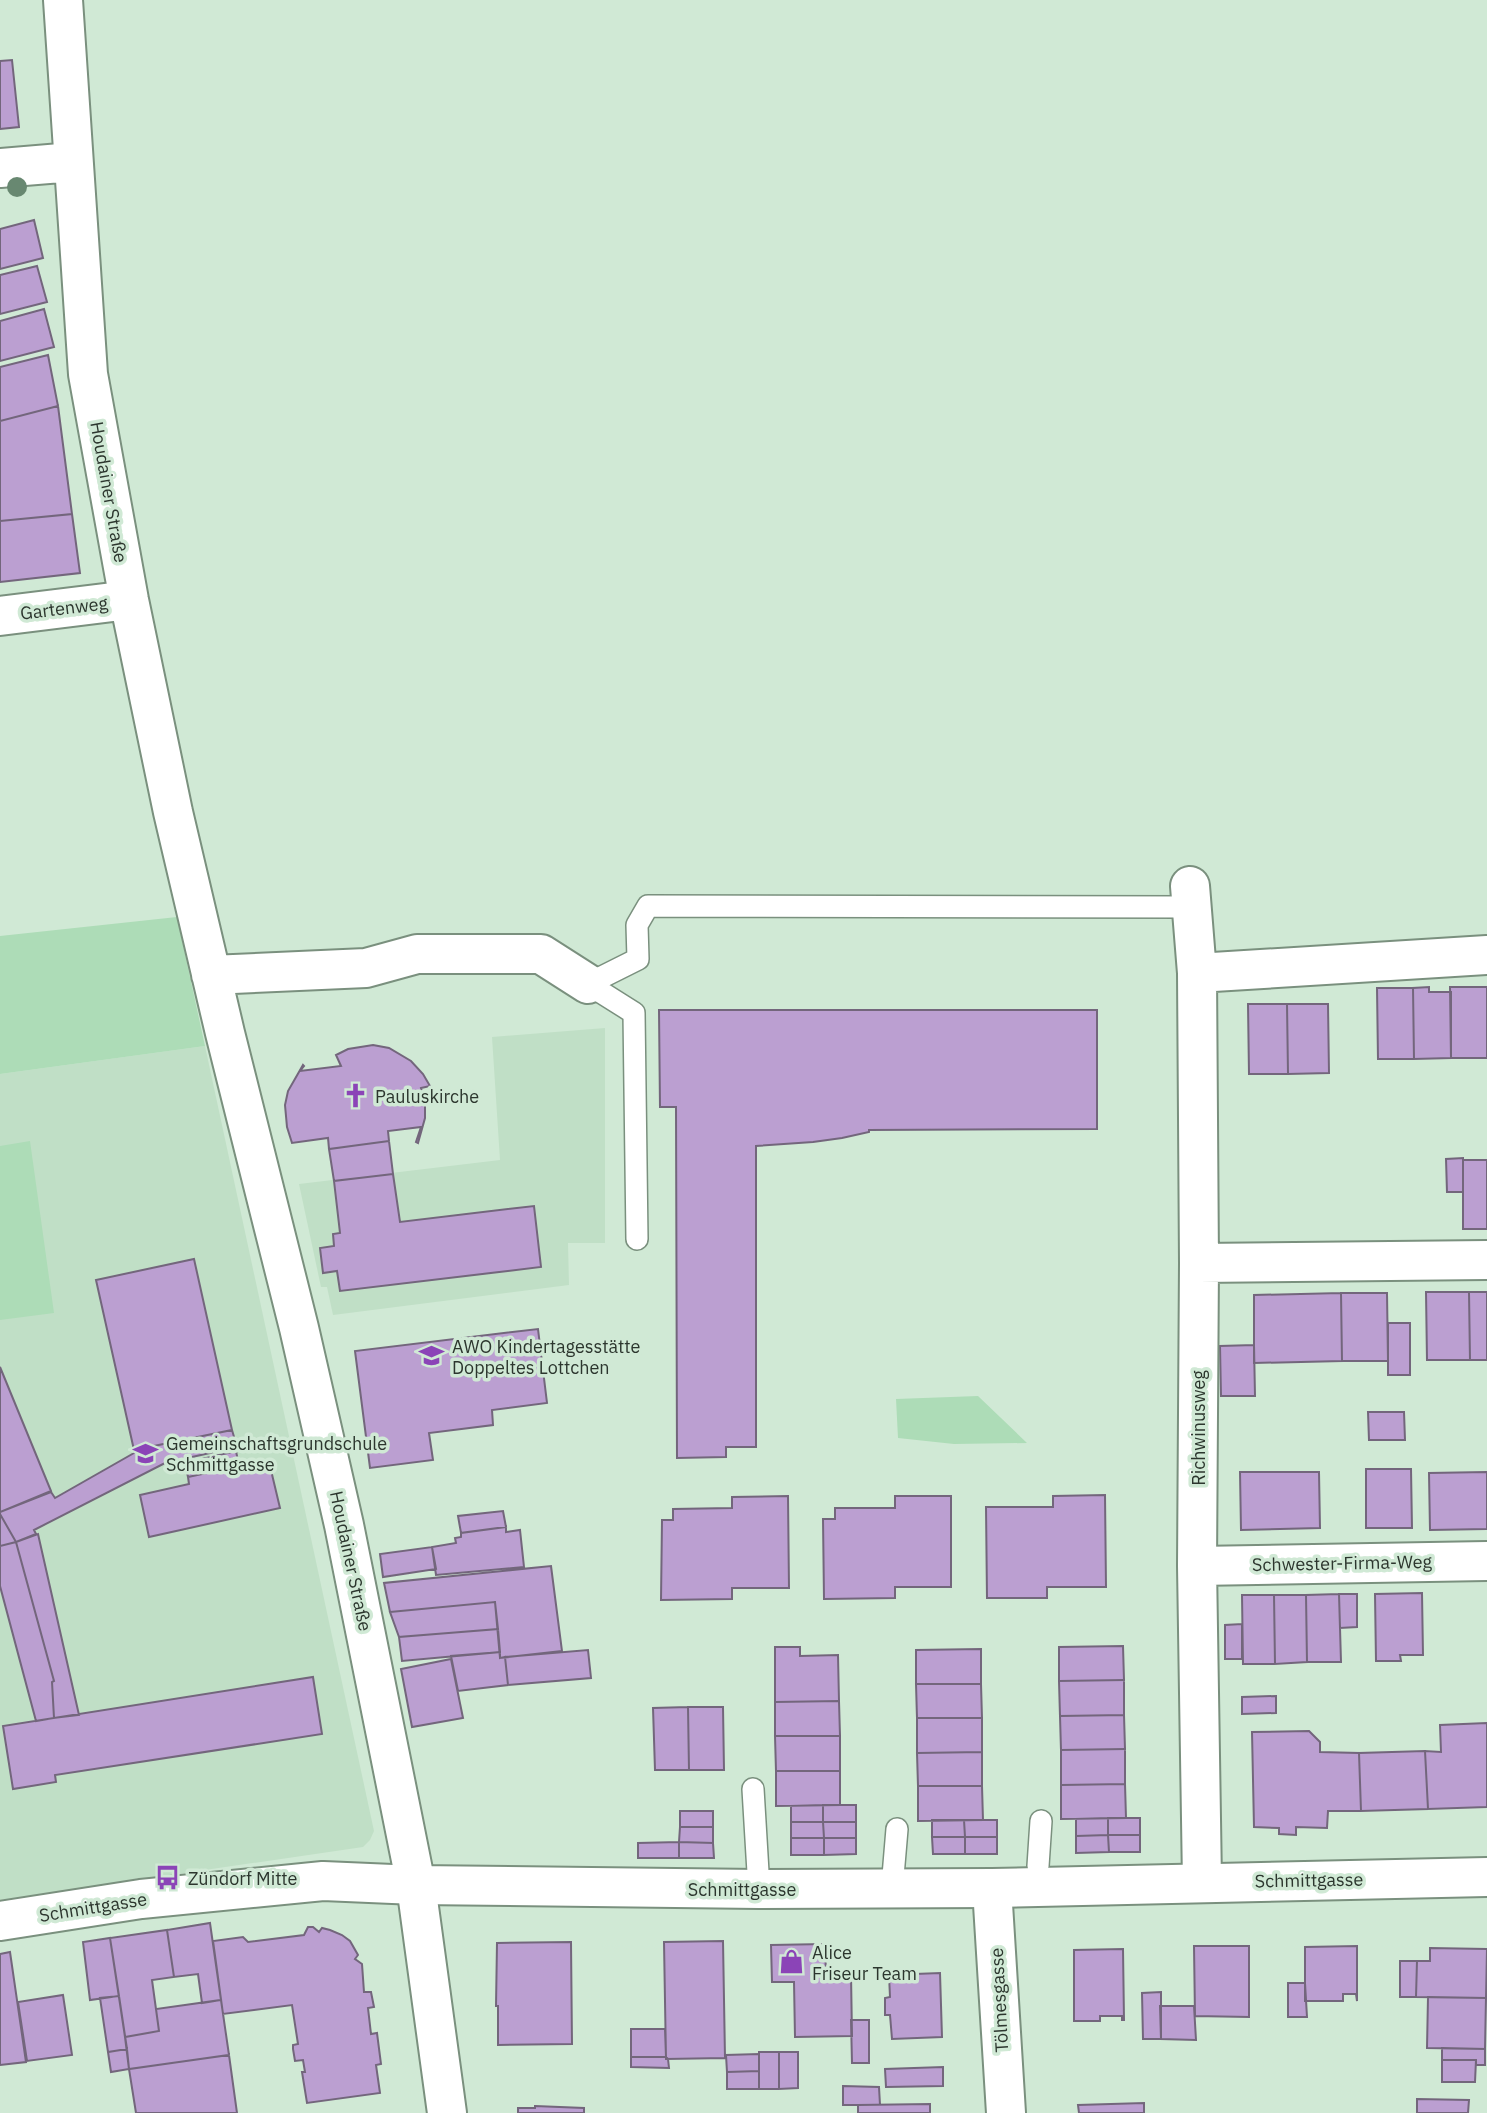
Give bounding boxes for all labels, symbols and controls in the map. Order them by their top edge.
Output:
street label: Houdainer Straße [85,420,133,564]
street label: Gartenweg [19,591,110,625]
church icon: Pauluskirche [341,1082,369,1110]
place label: Pauluskirche [375,1085,479,1108]
place label: AWO Kindertagesstätte Doppeltes Lottchen [452,1335,640,1379]
school or university icon: AWO Kindertagesstätte Doppeltes Lottchen [418,1342,446,1370]
street label: Richwinusweg [1187,1370,1210,1486]
place label: Gemeinschaftsgrundschule Schmittgasse [166,1432,387,1476]
school or university icon: Gemeinschaftsgrundschule Schmittgasse [132,1439,160,1467]
street label: Houdainer Straße [325,1489,377,1633]
street label: Schwester-Firma-Weg [1252,1550,1433,1576]
bus stop icon: Zündorf Mitte [154,1864,182,1892]
place label: Zündorf Mitte [188,1867,298,1890]
street label: Schmittgasse [1254,1868,1364,1892]
street label: Schmittgasse [688,1878,796,1901]
street label: Schmittgasse [38,1887,149,1927]
place label: Alice Friseur Team [812,1941,917,1985]
street label: Tölmesgasse [985,1947,1013,2053]
shop icon: Alice Friseur Team [778,1948,806,1976]

